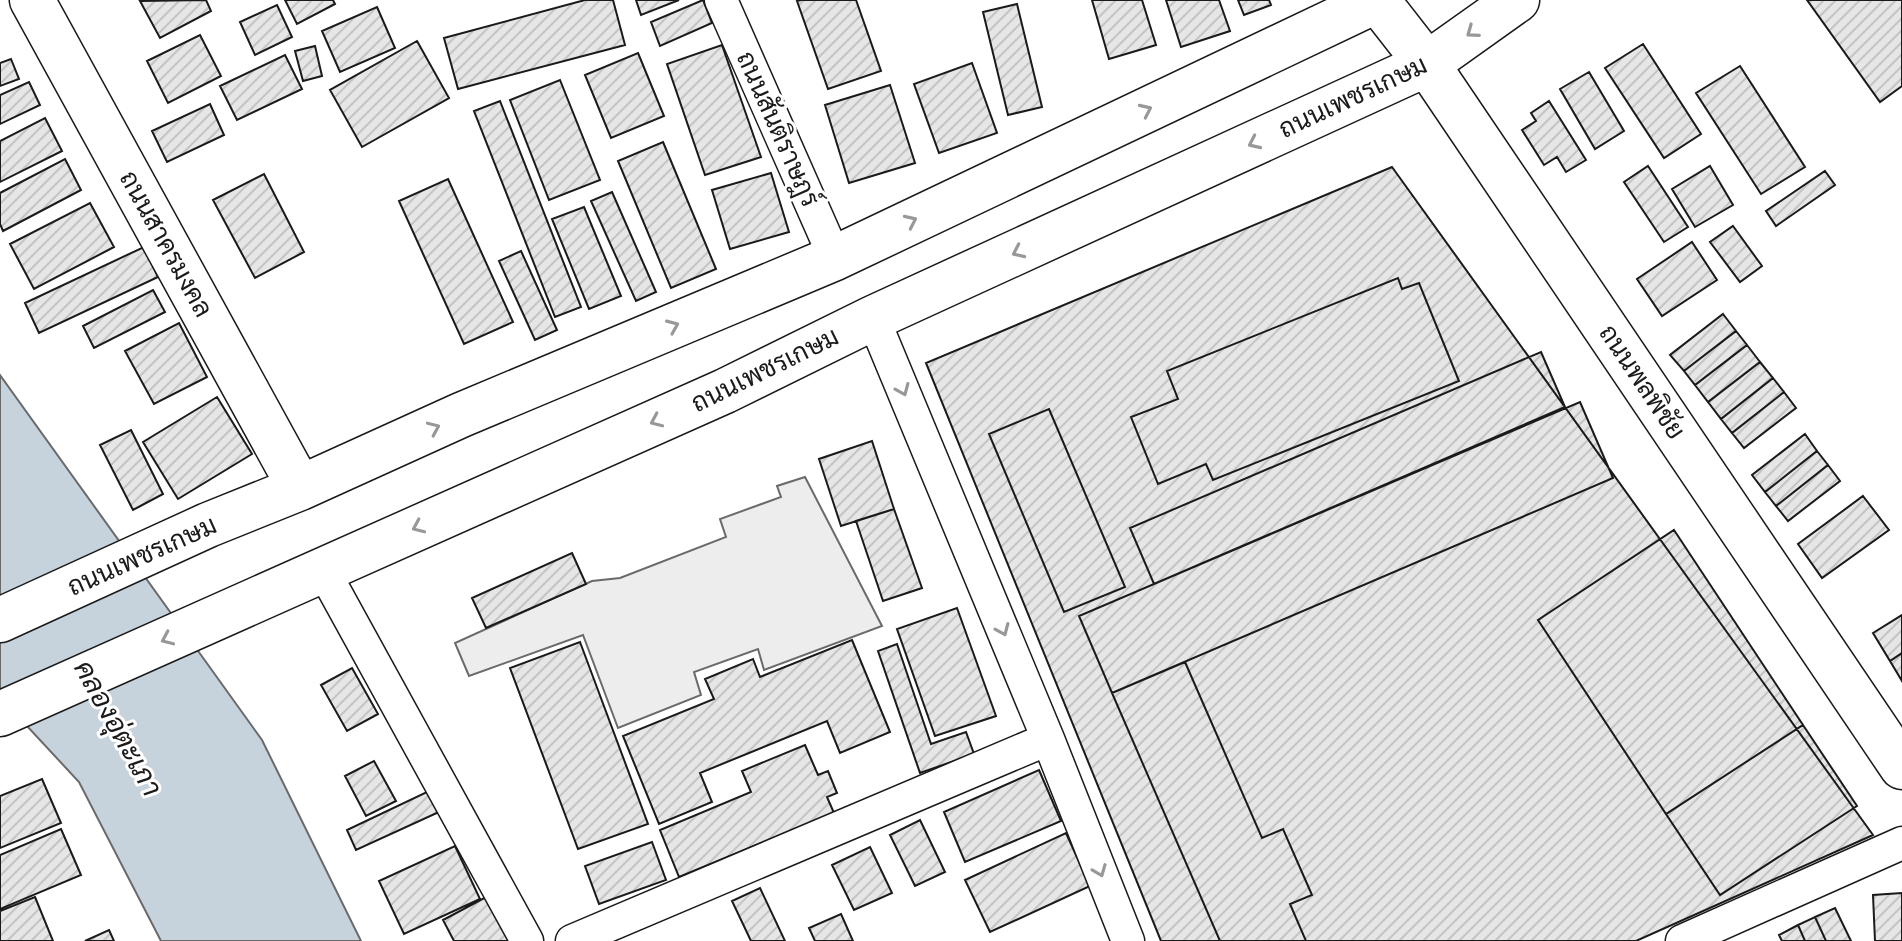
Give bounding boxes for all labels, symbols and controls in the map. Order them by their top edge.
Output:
one-way arrow [1467,22,1481,37]
street label: ถนนสันติราษฎร์ [728,46,828,212]
street label: ถนนเพชรเกษม [1274,50,1432,144]
one-way arrow [1138,104,1152,120]
one-way arrow [1248,134,1263,150]
street label: ถนนสาครมงคล [114,166,218,322]
one-way arrow [903,215,917,231]
one-way arrow [1012,242,1026,258]
street label: ถนนพลพิชัย [1593,318,1692,445]
one-way arrow [665,319,679,335]
street label: ถนนเพชรเกษม [687,322,843,418]
one-way arrow [893,382,910,396]
one-way arrow [650,412,664,428]
one-way arrow [425,422,440,438]
street label: ถนนเพชรเกษม [63,510,221,602]
one-way arrow [412,517,427,533]
one-way arrow [993,622,1009,636]
one-way arrow [161,630,176,646]
water label: คลองอุ่ตะเภา [65,654,170,803]
one-way arrow [1090,863,1107,877]

